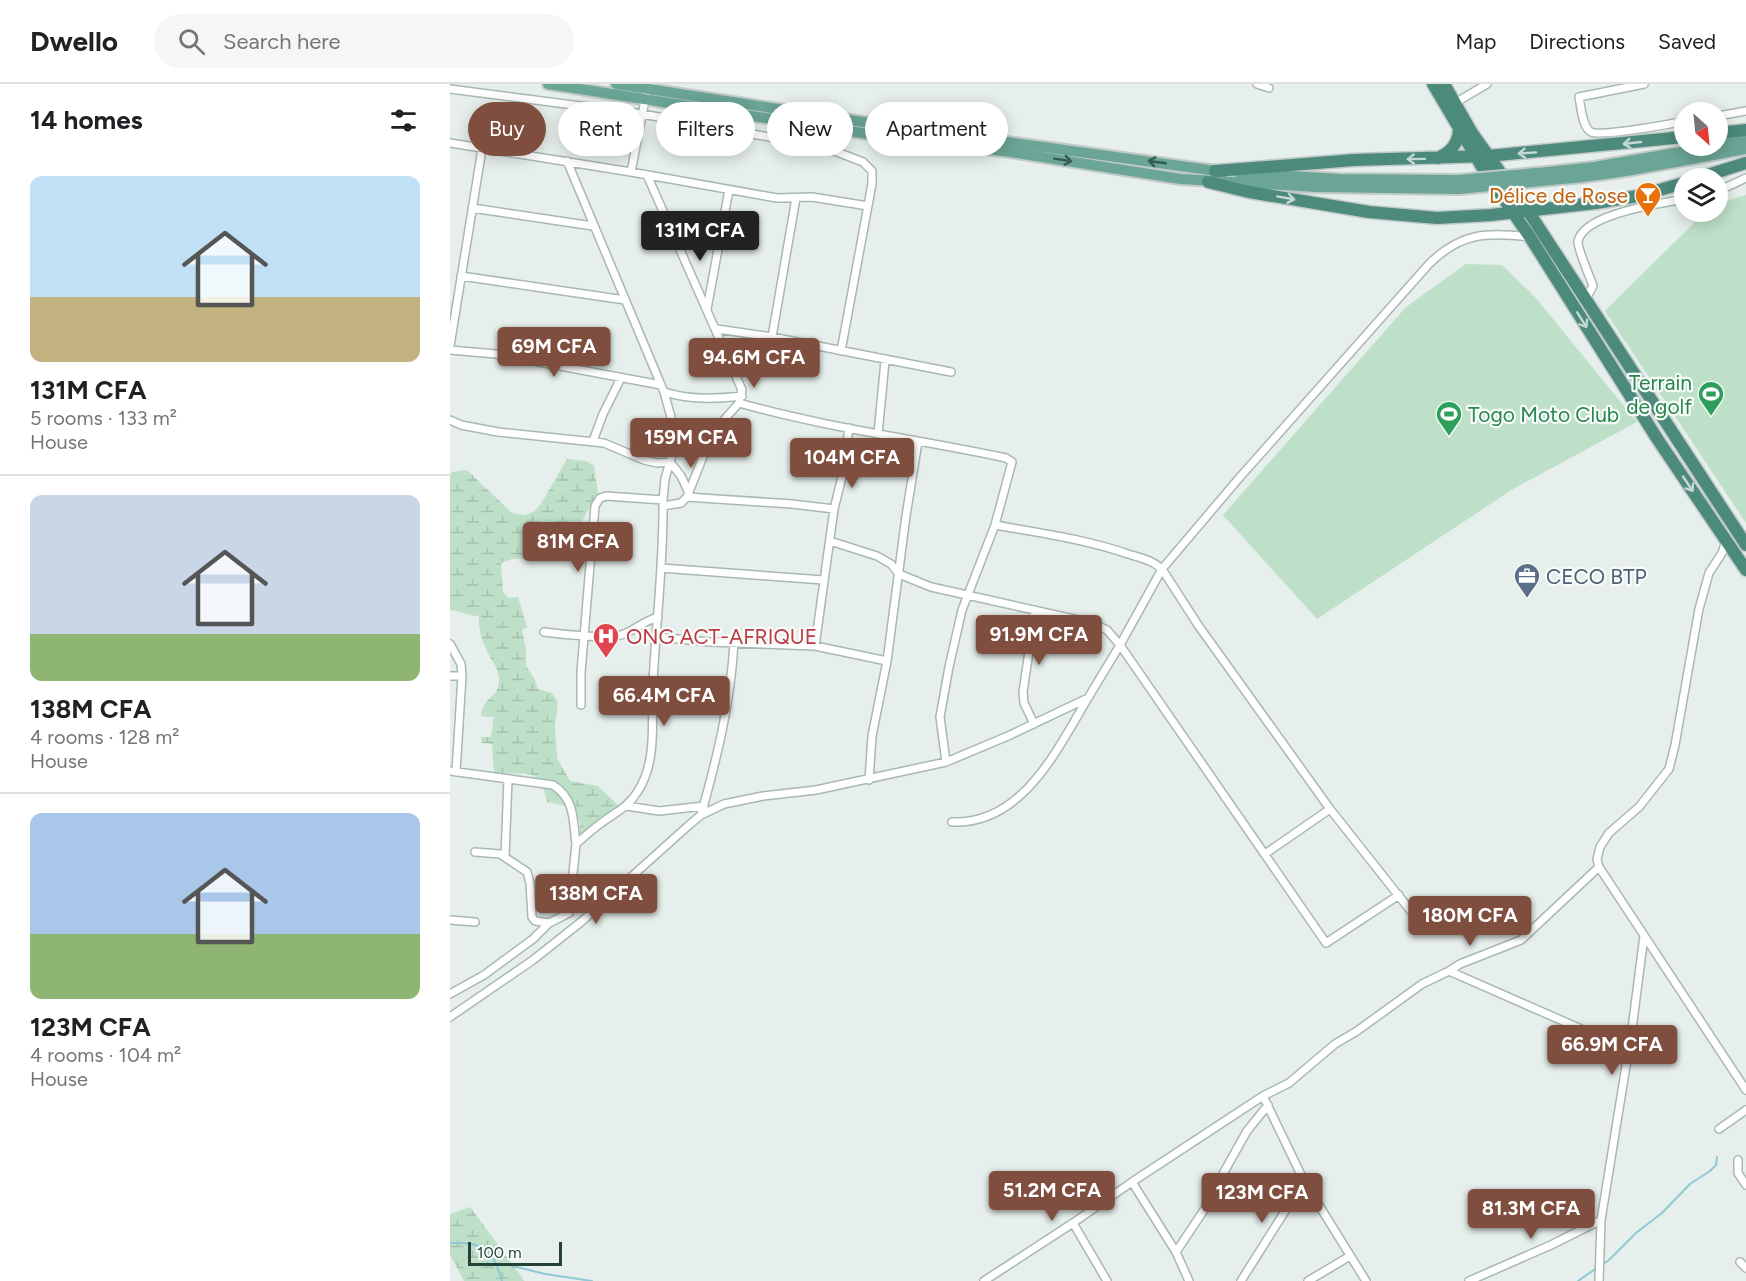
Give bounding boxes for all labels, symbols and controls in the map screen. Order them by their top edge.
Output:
search box [154,14,574,68]
text: Dwello [30,24,118,58]
icon: search [175,25,208,58]
text: Search here [223,28,341,55]
text: Map [1455,29,1496,54]
text: Directions [1529,29,1625,54]
text: Saved [1658,29,1716,54]
chip: Buy [468,102,546,156]
chip: Rent [558,102,644,156]
chip: Filters [656,102,755,156]
chip: New [767,102,853,156]
chip: Apartment [865,102,1008,156]
north arrow [1674,102,1728,156]
map controls [1674,102,1728,222]
text: 14 homes [30,104,143,136]
icon: filters [387,104,420,137]
one-way arrow [1623,138,1643,149]
one-way arrow [1518,148,1538,159]
one-way arrow [1407,153,1427,165]
one-way arrow [1053,155,1072,166]
one-way arrow [1148,157,1168,168]
button: layers [1674,168,1728,222]
bar icon: Délice de Rose [1633,180,1663,218]
place label: Délice de Rose [1489,183,1628,208]
one-way arrow [1275,193,1295,204]
pin: 131M CFA [638,211,762,262]
icon: home [171,215,279,323]
text: 131M CFA [655,218,745,242]
one-way arrow [1577,311,1589,328]
pin: 69M CFA [499,327,609,378]
text: 69M CFA [512,334,596,358]
pin: 94.6M CFA [685,338,823,389]
text: 94.6M CFA [703,345,805,369]
place label: Terrain de golf [1626,370,1692,419]
text: 131M CFA [30,374,147,406]
sports icon: Terrain de golf [1696,379,1726,417]
sports icon: Togo Moto Club [1434,399,1464,437]
place label: Togo Moto Club [1468,402,1619,427]
text: 5 rooms · 133 m² [30,406,177,430]
pin: 159M CFA [629,418,753,469]
text: 159M CFA [644,425,738,449]
text: House [30,430,88,454]
pin: 104M CFA [790,438,914,489]
text: 104M CFA [804,445,900,469]
one-way arrow [1682,475,1694,492]
pin: 81M CFA [523,522,633,573]
text: 81M CFA [537,529,619,553]
icon: home [171,534,279,642]
office icon: CECO BTP [1512,561,1542,599]
place label: CECO BTP [1546,564,1647,589]
pin: 91.9M CFA [970,615,1108,666]
hospital icon: ONG ACT-AFRIQUE [591,621,621,659]
text: 91.9M CFA [990,622,1088,646]
place label: ONG ACT-AFRIQUE [626,624,817,649]
pin: 66.4M CFA [595,676,733,727]
text: 66.4M CFA [613,683,715,707]
text: 138M CFA [30,693,152,725]
text: 4 rooms · 128 m² [30,725,180,749]
text: House [30,749,88,773]
icon: home [171,852,279,960]
pin: 138M CFA [534,874,658,925]
text: 138M CFA [549,881,643,905]
pin: 180M CFA [1408,896,1532,947]
text: 180M CFA [1422,903,1518,927]
text: 123M CFA [30,1011,151,1043]
pin: 66.9M CFA [1543,1025,1681,1076]
text: 66.9M CFA [1561,1032,1663,1056]
text: 4 rooms · 104 m² [30,1043,181,1067]
text: House [30,1067,88,1091]
pin: 51.2M CFA [983,1171,1121,1222]
pin: 123M CFA [1200,1173,1324,1224]
text: 51.2M CFA [1003,1178,1101,1202]
text: 123M CFA [1216,1180,1308,1204]
pin: 81.3M CFA [1462,1189,1600,1240]
text: 81.3M CFA [1482,1196,1580,1220]
scale bar [468,1239,562,1266]
text: 100 m [477,1243,522,1262]

